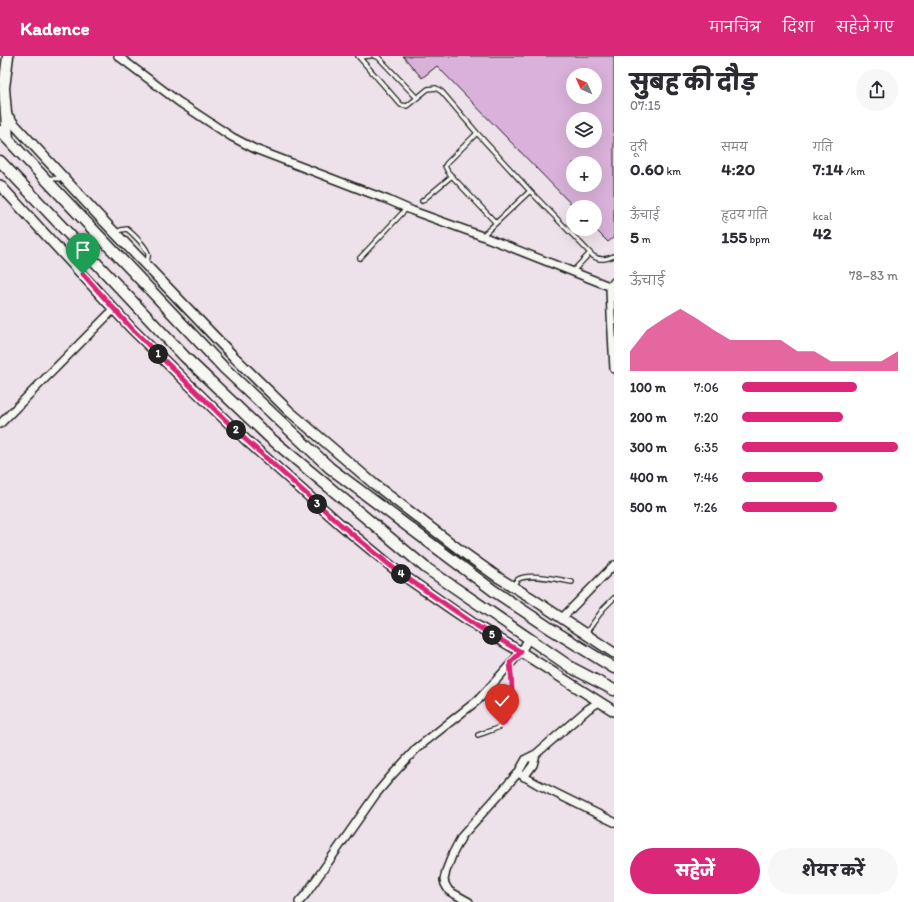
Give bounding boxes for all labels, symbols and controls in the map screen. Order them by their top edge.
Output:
text: Kadence [20,17,90,40]
text: मानचित्र [709,19,761,36]
text: दिशा [783,19,814,36]
text: सहेजे गए [836,19,894,36]
north arrow [566,68,602,104]
map controls [566,68,602,236]
text: सुबह की दौड़ [630,69,756,96]
button: share [856,69,898,111]
text: 07:15 [630,98,661,113]
button: layers [566,112,602,148]
text: दूरी [630,141,647,154]
text: समय [721,141,748,154]
text: गति [813,141,833,154]
button: + [566,156,602,192]
text: 0.60 [630,159,664,179]
text: 4:20 [721,159,755,179]
text: 7:14 [813,159,843,179]
text: km [664,165,681,178]
text: /km [843,165,865,178]
button: − [566,200,602,236]
text: ऊँचाई [630,209,660,222]
text: हृदय गति [721,209,768,222]
text: kcal [813,210,832,223]
text: 42 [813,223,832,243]
text: 5 [630,227,639,247]
text: 155 [721,227,747,247]
pin [66,233,100,274]
text: m [639,233,651,246]
text: bpm [747,233,770,246]
icon: arrive [72,239,94,261]
text: 78–83 m [849,268,898,283]
text: ऊँचाई [630,273,665,288]
pin: 1 [148,344,168,364]
text: 1 [155,347,161,360]
text: 100 m [630,380,666,395]
text: 7:06 [694,380,719,395]
text: 200 m [630,410,667,425]
text: 7:20 [694,410,718,425]
pin: 2 [226,420,246,440]
text: 2 [233,423,239,436]
text: 300 m [630,440,667,455]
text: 6:35 [694,440,718,455]
text: 400 m [630,470,668,485]
text: 7:46 [694,470,718,485]
pin: 3 [307,494,327,514]
text: 3 [314,497,320,510]
text: 500 m [630,500,667,515]
text: 7:26 [694,500,717,515]
pin: 4 [391,564,411,584]
text: 4 [398,567,404,580]
pin: 5 [482,625,502,645]
text: 5 [489,628,495,641]
pin [485,684,519,725]
icon: check [491,690,513,712]
button: सहेजें [630,848,760,894]
button: शेयर करें [768,848,898,894]

